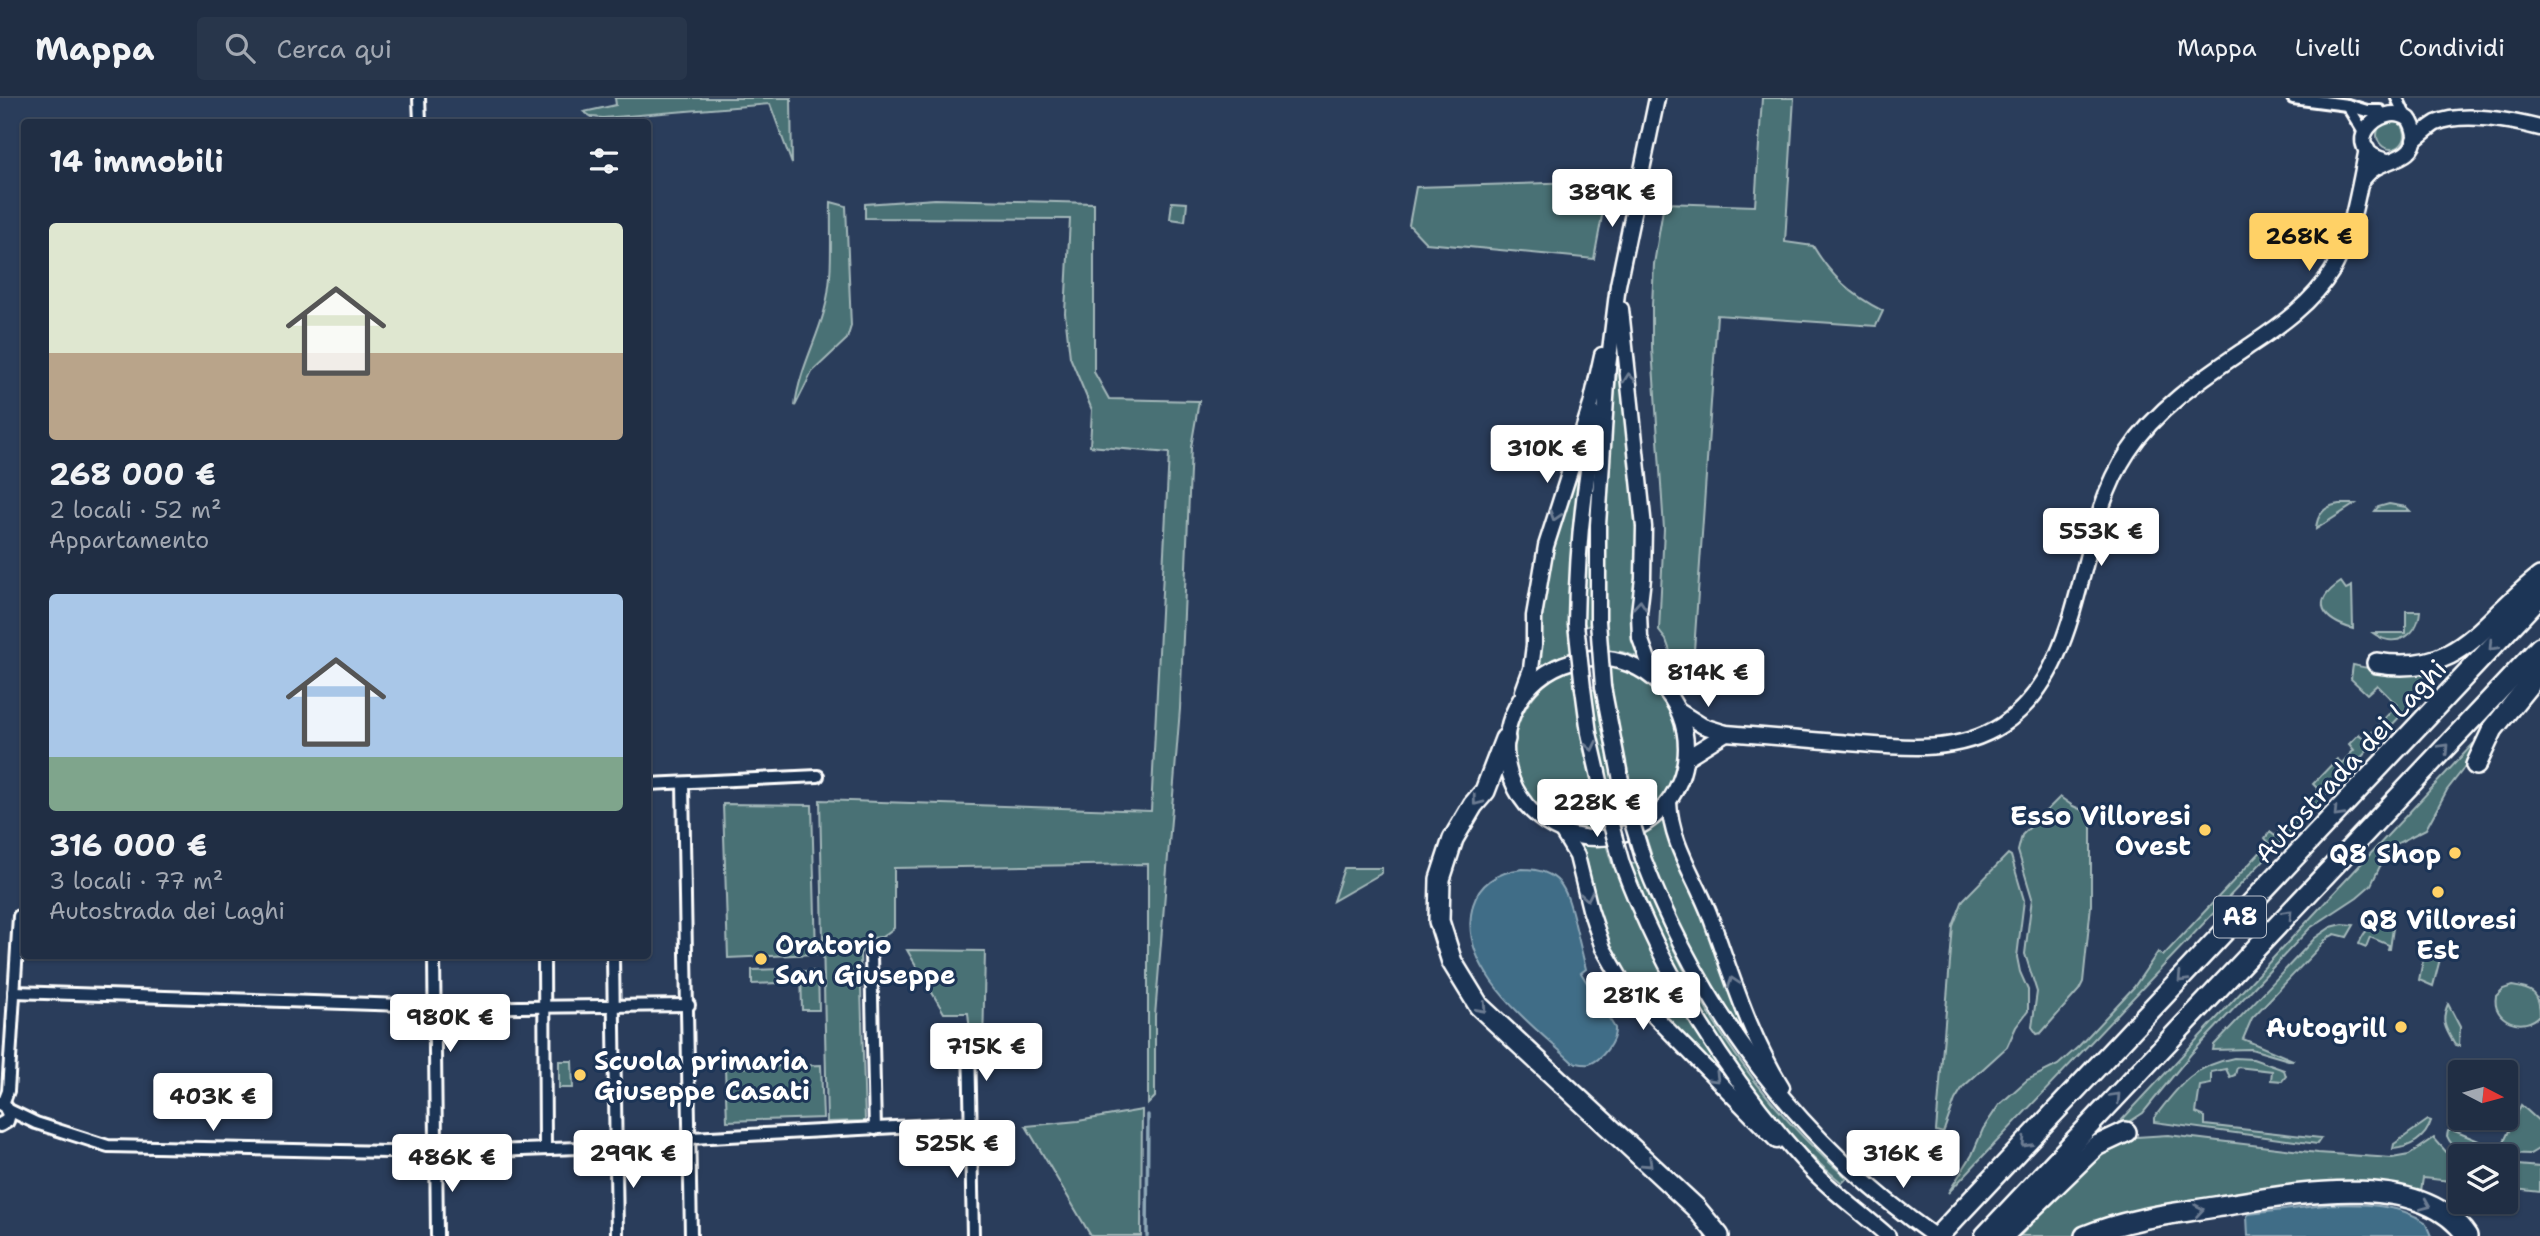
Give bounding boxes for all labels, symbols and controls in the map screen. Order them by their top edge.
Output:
search box [197,17,687,80]
text: Mappa [35,26,155,71]
icon: search [221,29,259,67]
text: Cerca qui [277,31,392,66]
text: Mappa [2177,32,2257,64]
text: Livelli [2295,32,2361,64]
text: Condividi [2399,32,2505,64]
text: 14 immobili [49,141,224,182]
icon: filters [585,142,623,180]
pin: 389K € [1555,170,1669,229]
text: 389K € [1568,177,1656,207]
pin: 268K € [2252,214,2366,273]
text: 268K € [2265,221,2353,251]
icon: home [273,268,399,394]
one-way arrow [1622,373,1637,384]
pin: 310K € [1490,426,1604,485]
text: 310K € [1507,433,1587,463]
text: 268 000 € [49,454,216,495]
text: 2 locali · 52 m² [49,495,221,525]
pin: 553K € [2044,508,2158,568]
one-way arrow [1549,510,1563,522]
text: 553K € [2059,516,2143,546]
text: Appartamento [49,525,209,555]
one-way arrow [1632,599,1647,610]
one-way arrow [2489,638,2502,651]
icon: home [273,639,399,765]
pin: 814K € [1651,650,1765,709]
street label: Autostrada dei Laghi [2246,651,2454,871]
text: 814K € [1667,657,1749,687]
one-way arrow [1583,740,1598,752]
one-way arrow [2436,743,2449,756]
pin: 228K € [1540,780,1654,839]
text: 228K € [1553,787,1641,817]
one-way arrow [1473,793,1486,805]
place label: Esso Villoresi Ovest [2010,798,2191,863]
one-way arrow [2334,804,2346,817]
marker: Esso Villoresi Ovest [2197,822,2213,838]
text: 316 000 € [49,825,207,866]
place label: Q8 Shop [2329,836,2441,871]
marker: Q8 Shop [2447,845,2463,861]
text: 3 locali · 77 m² [49,866,223,896]
marker: Q8 Villoresi Est [2430,884,2446,900]
one-way arrow [1579,890,1594,902]
text: Autostrada dei Laghi [49,896,285,926]
road number: A8 [2214,896,2266,938]
place label: Q8 Villoresi Est [2359,902,2517,967]
one-way arrow [2280,909,2293,922]
place label: Oratorio San Giuseppe [775,927,956,992]
marker: Oratorio San Giuseppe [753,951,769,967]
one-way arrow [2177,970,2190,983]
pin: 281K € [1586,972,1700,1032]
one-way arrow [1727,977,1741,989]
text: 281K € [1602,980,1684,1010]
pin: 980K € [393,995,507,1054]
one-way arrow [1474,1000,1486,1013]
text: 980K € [406,1002,494,1032]
place label: Autogrill [2266,1010,2387,1045]
marker: Autogrill [2393,1019,2409,1035]
pin: 715K € [929,1024,1043,1083]
text: 715K € [946,1031,1026,1061]
place label: Scuola primaria Giuseppe Casati [594,1043,810,1108]
north arrow [2448,1060,2518,1130]
map controls [2448,1060,2518,1214]
marker: Scuola primaria Giuseppe Casati [572,1067,588,1083]
one-way arrow [1707,1070,1720,1083]
pin: 403K € [156,1074,270,1133]
text: 403K € [169,1081,257,1111]
one-way arrow [2107,1092,2120,1105]
pin: 525K € [900,1121,1014,1180]
text: 525K € [915,1128,999,1158]
pin: 299K € [576,1130,690,1190]
pin: 316K € [1846,1130,1960,1190]
pin: 486K € [395,1134,509,1194]
one-way arrow [2021,1135,2034,1148]
text: 299K € [590,1138,676,1168]
text: 316K € [1863,1138,1943,1168]
text: 486K € [408,1142,496,1172]
button: layers [2448,1144,2518,1214]
one-way arrow [1640,1155,1653,1168]
one-way arrow [2418,1197,2431,1211]
one-way arrow [2193,1203,2205,1218]

